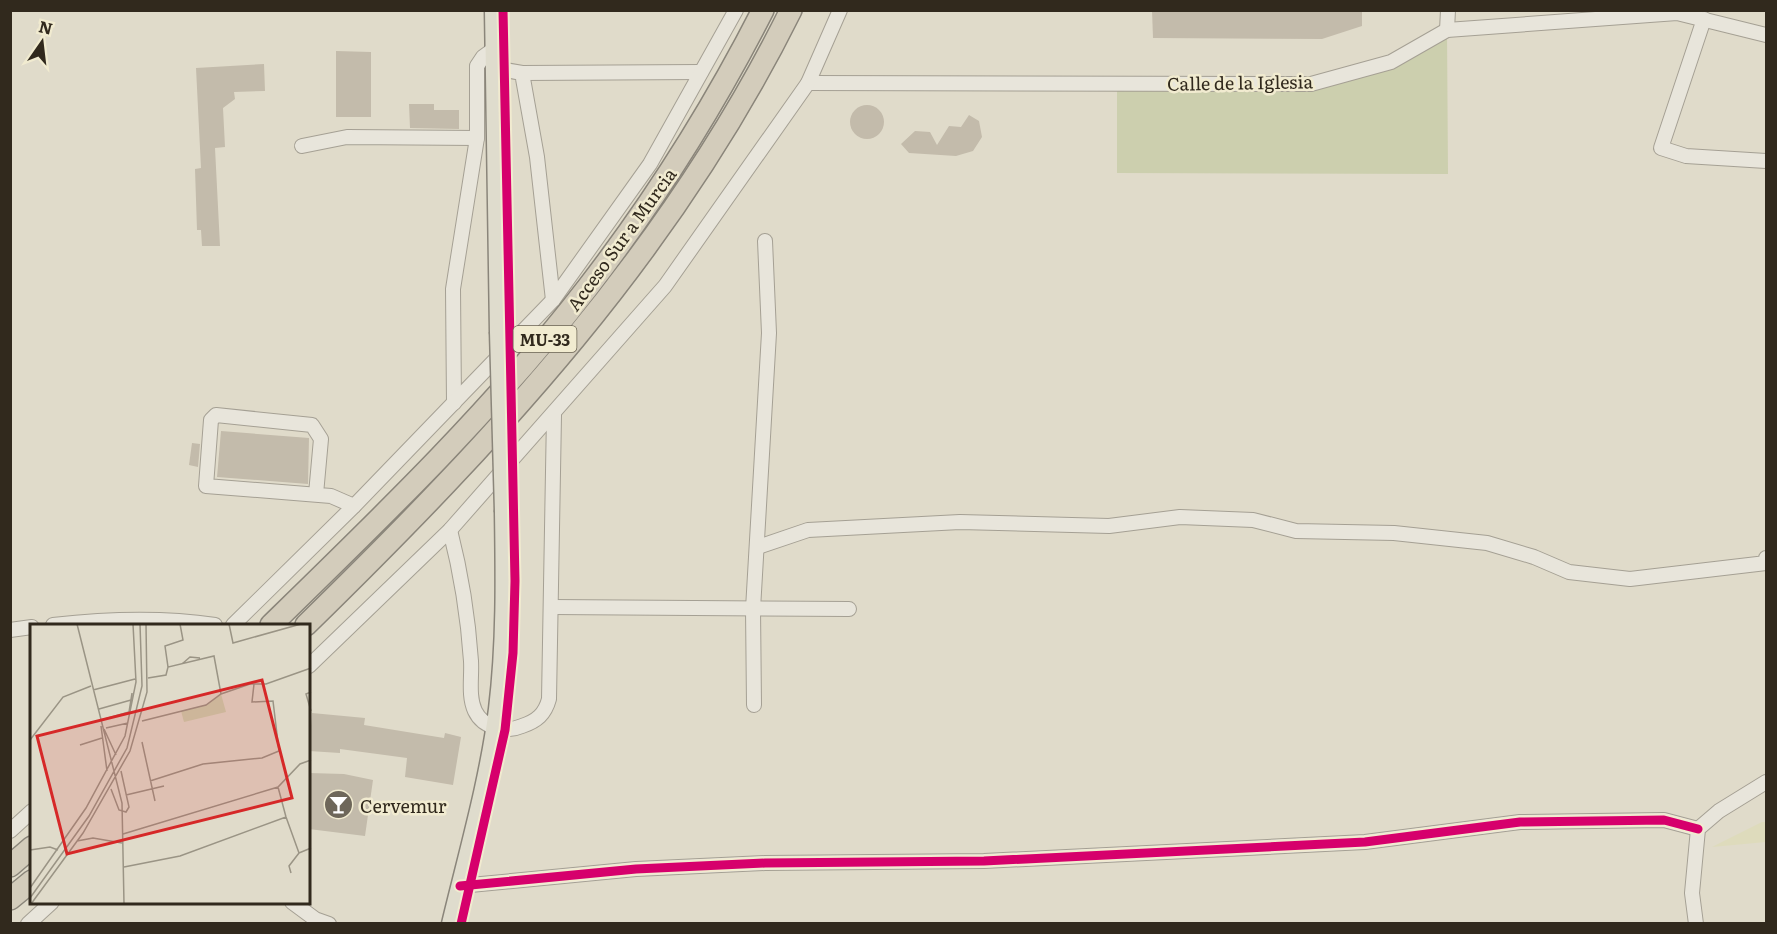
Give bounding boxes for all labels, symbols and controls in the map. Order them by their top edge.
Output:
north arrow [12,12,72,72]
text: N [36,13,55,40]
street label: Calle de la Iglesia [1167,67,1314,97]
street label: Acceso Sur a Murcia [560,162,682,316]
road number: MU-33 [514,326,576,352]
inset map [30,624,310,904]
bar icon: Cervemur [323,789,355,821]
place label: Cervemur [360,792,447,819]

